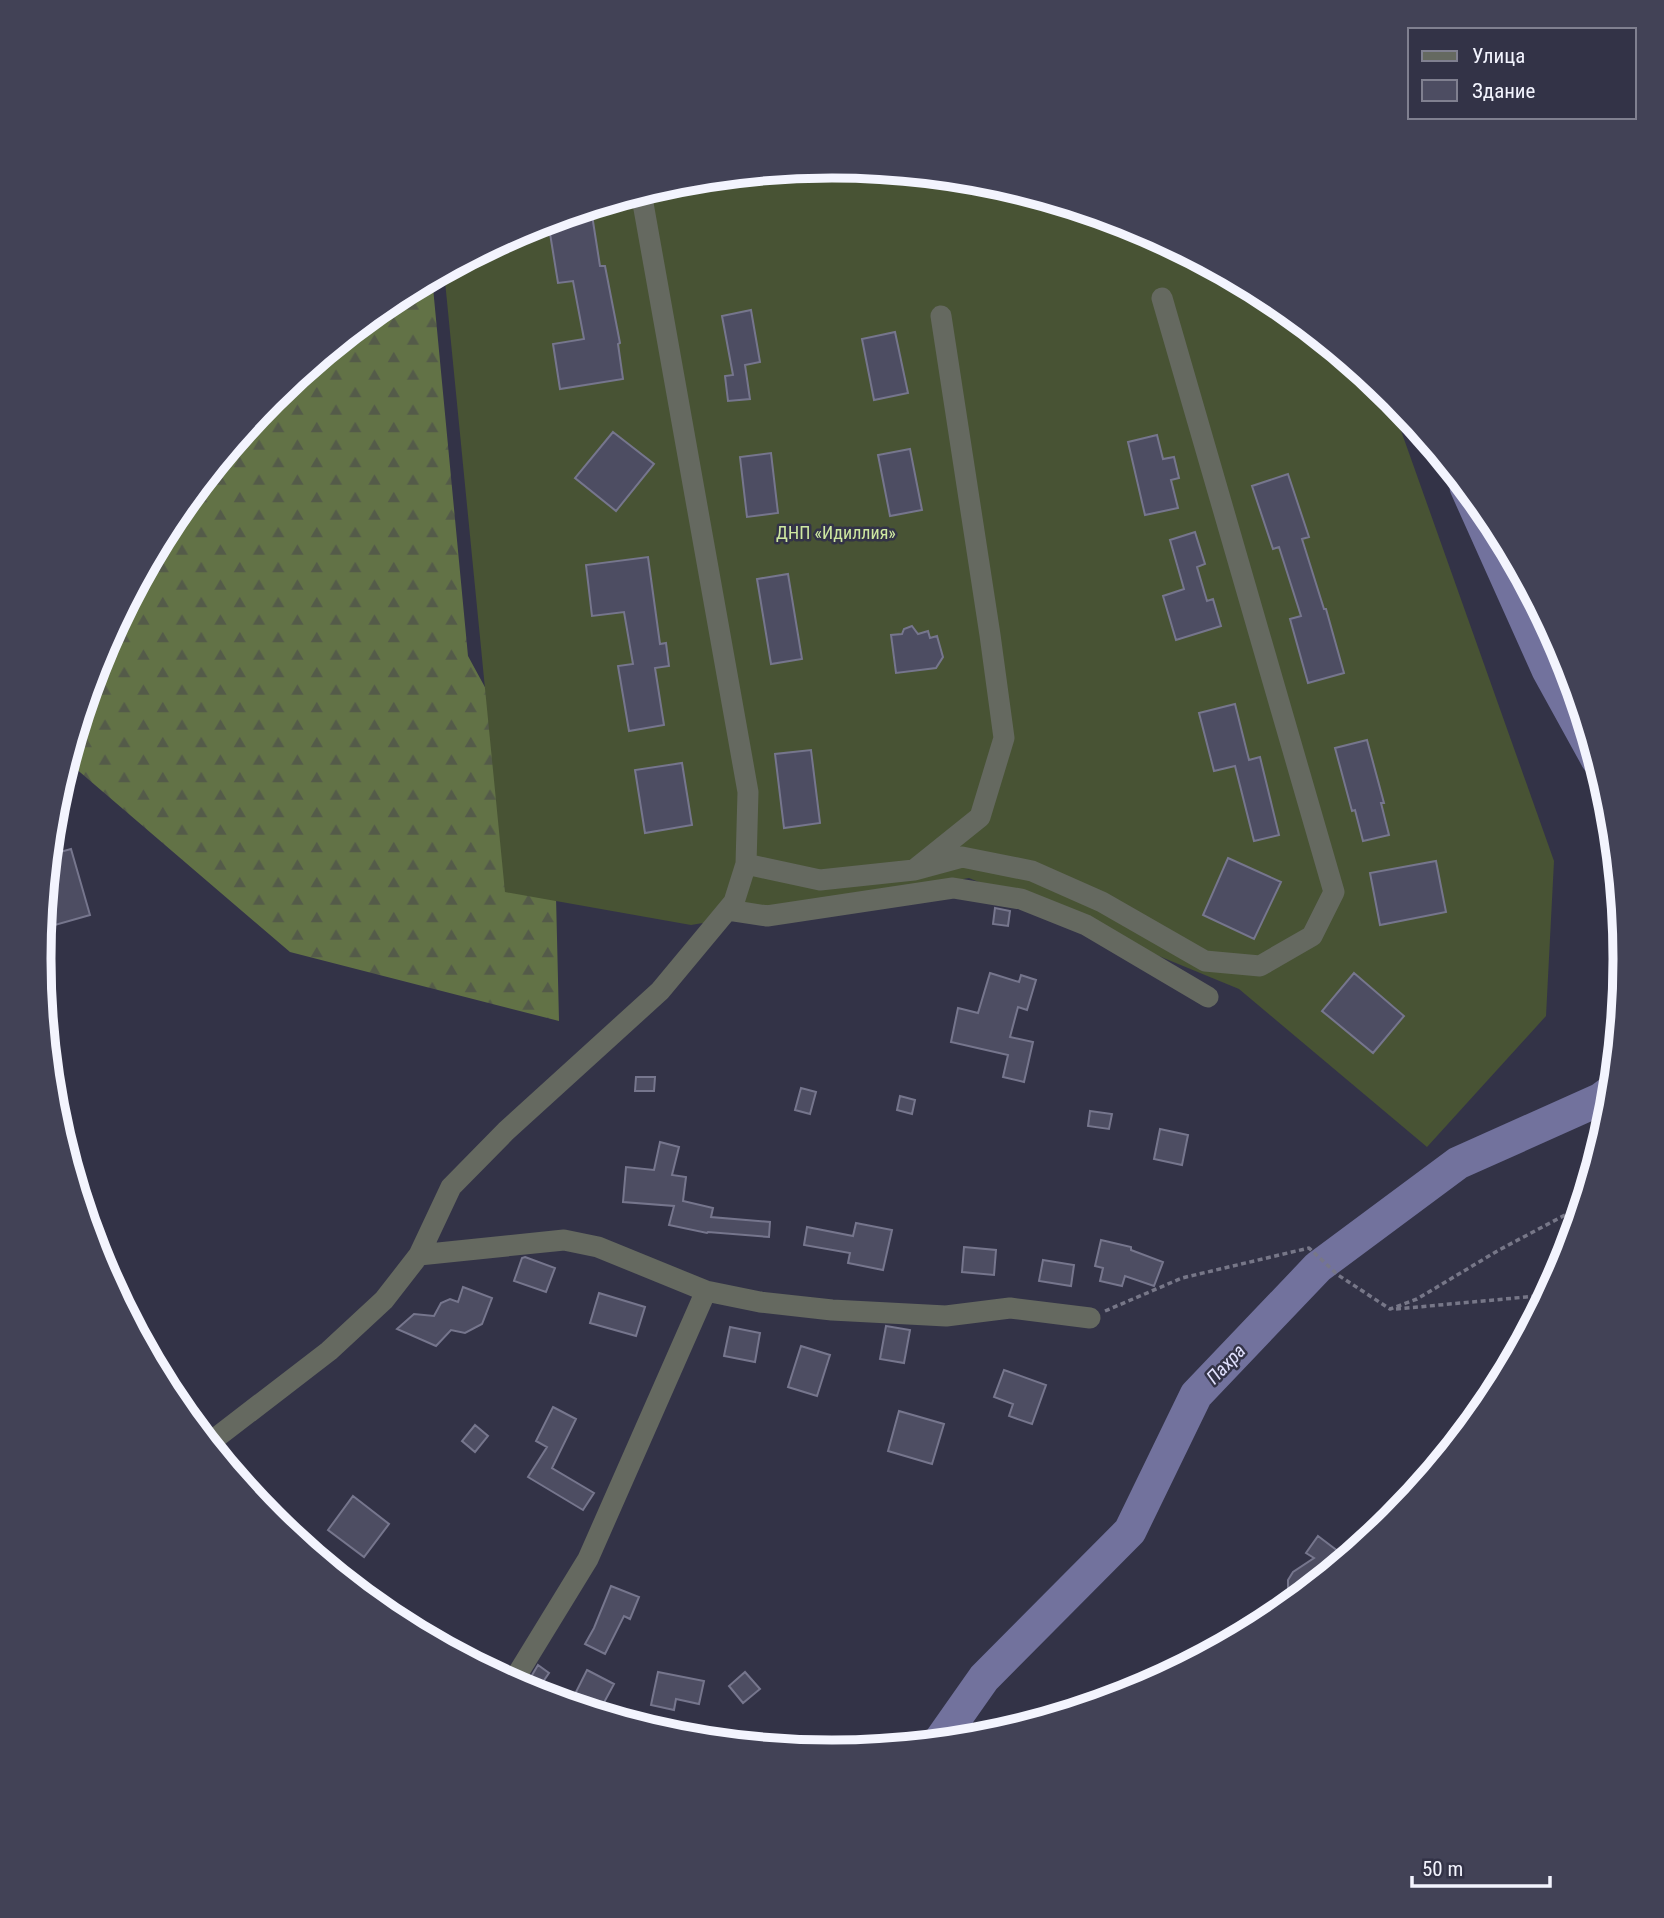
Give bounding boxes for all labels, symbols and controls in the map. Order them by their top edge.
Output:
legend [1408,28,1636,119]
text: Улица [1472,44,1525,68]
text: Здание [1472,79,1536,103]
park label: ДНП «Идиллия» [776,522,896,543]
water label: Пахра [1202,1339,1250,1389]
scale bar [1412,1844,1550,1888]
text: 50 m [1422,1857,1463,1881]

